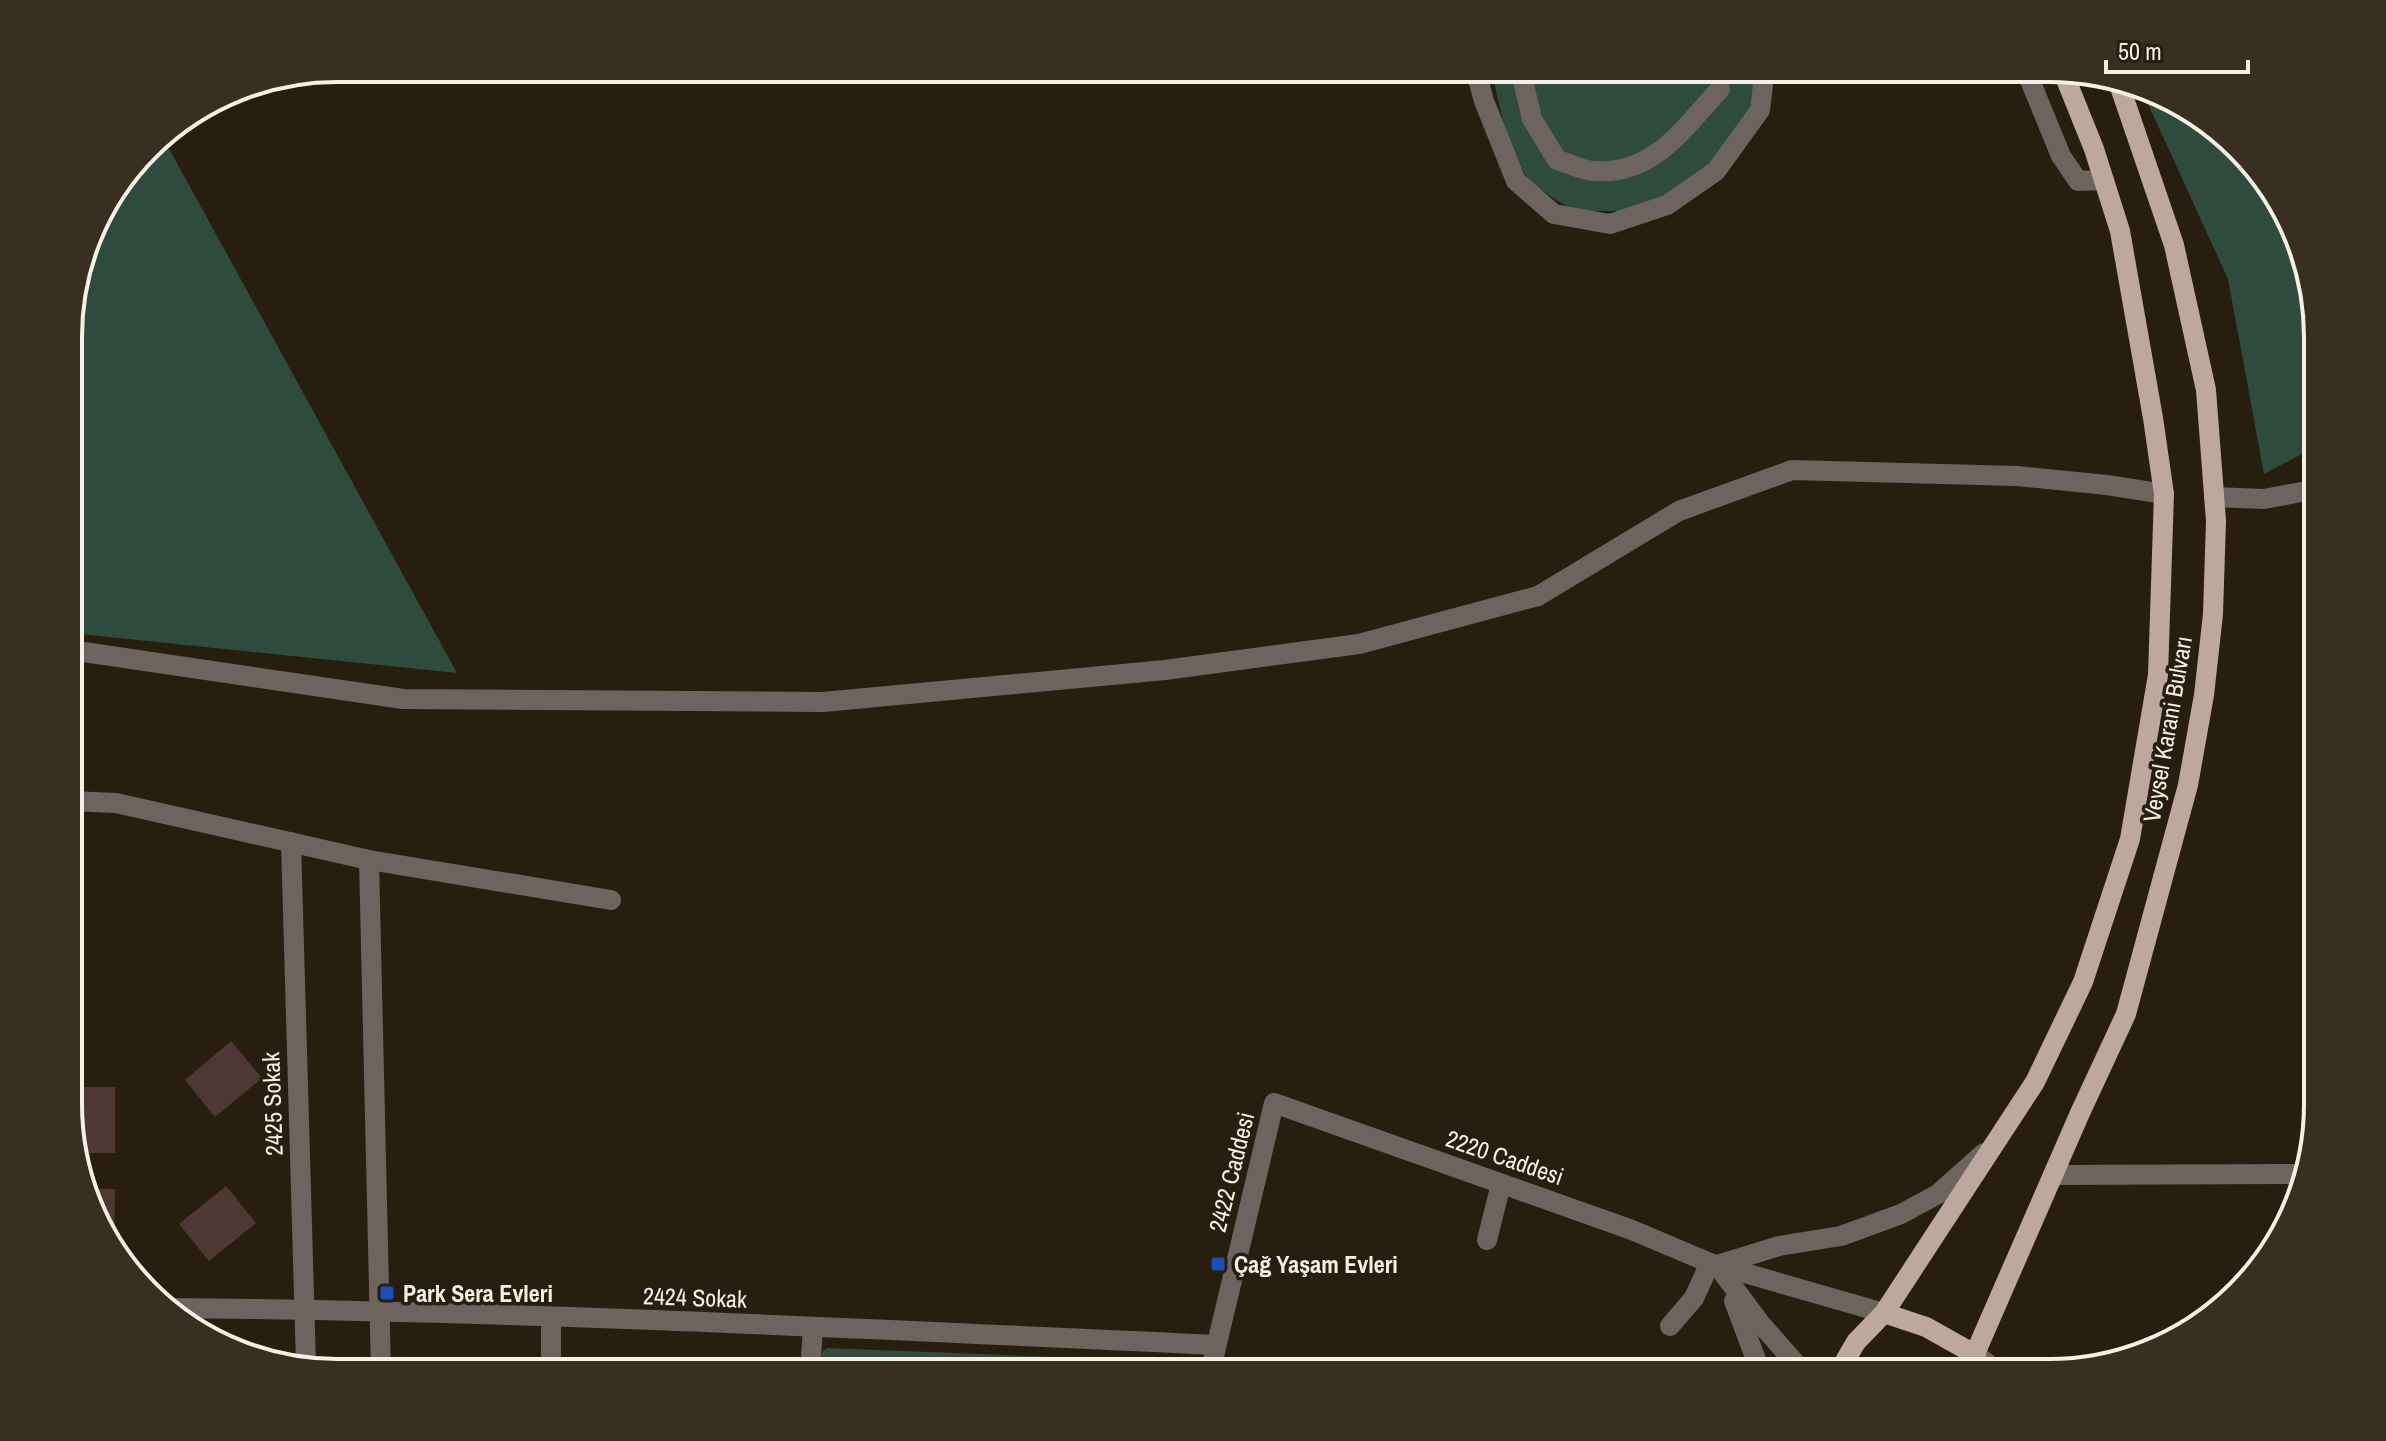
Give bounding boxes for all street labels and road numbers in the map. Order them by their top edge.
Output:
street label: Veysel Karani Bulvarı [2135,634,2199,824]
street label: 2425 Sokak [254,1051,290,1157]
street label: 2422 Caddesi [1201,1109,1261,1235]
street label: 2220 Caddesi [1442,1122,1568,1192]
street label: 2424 Sokak [642,1279,748,1315]

